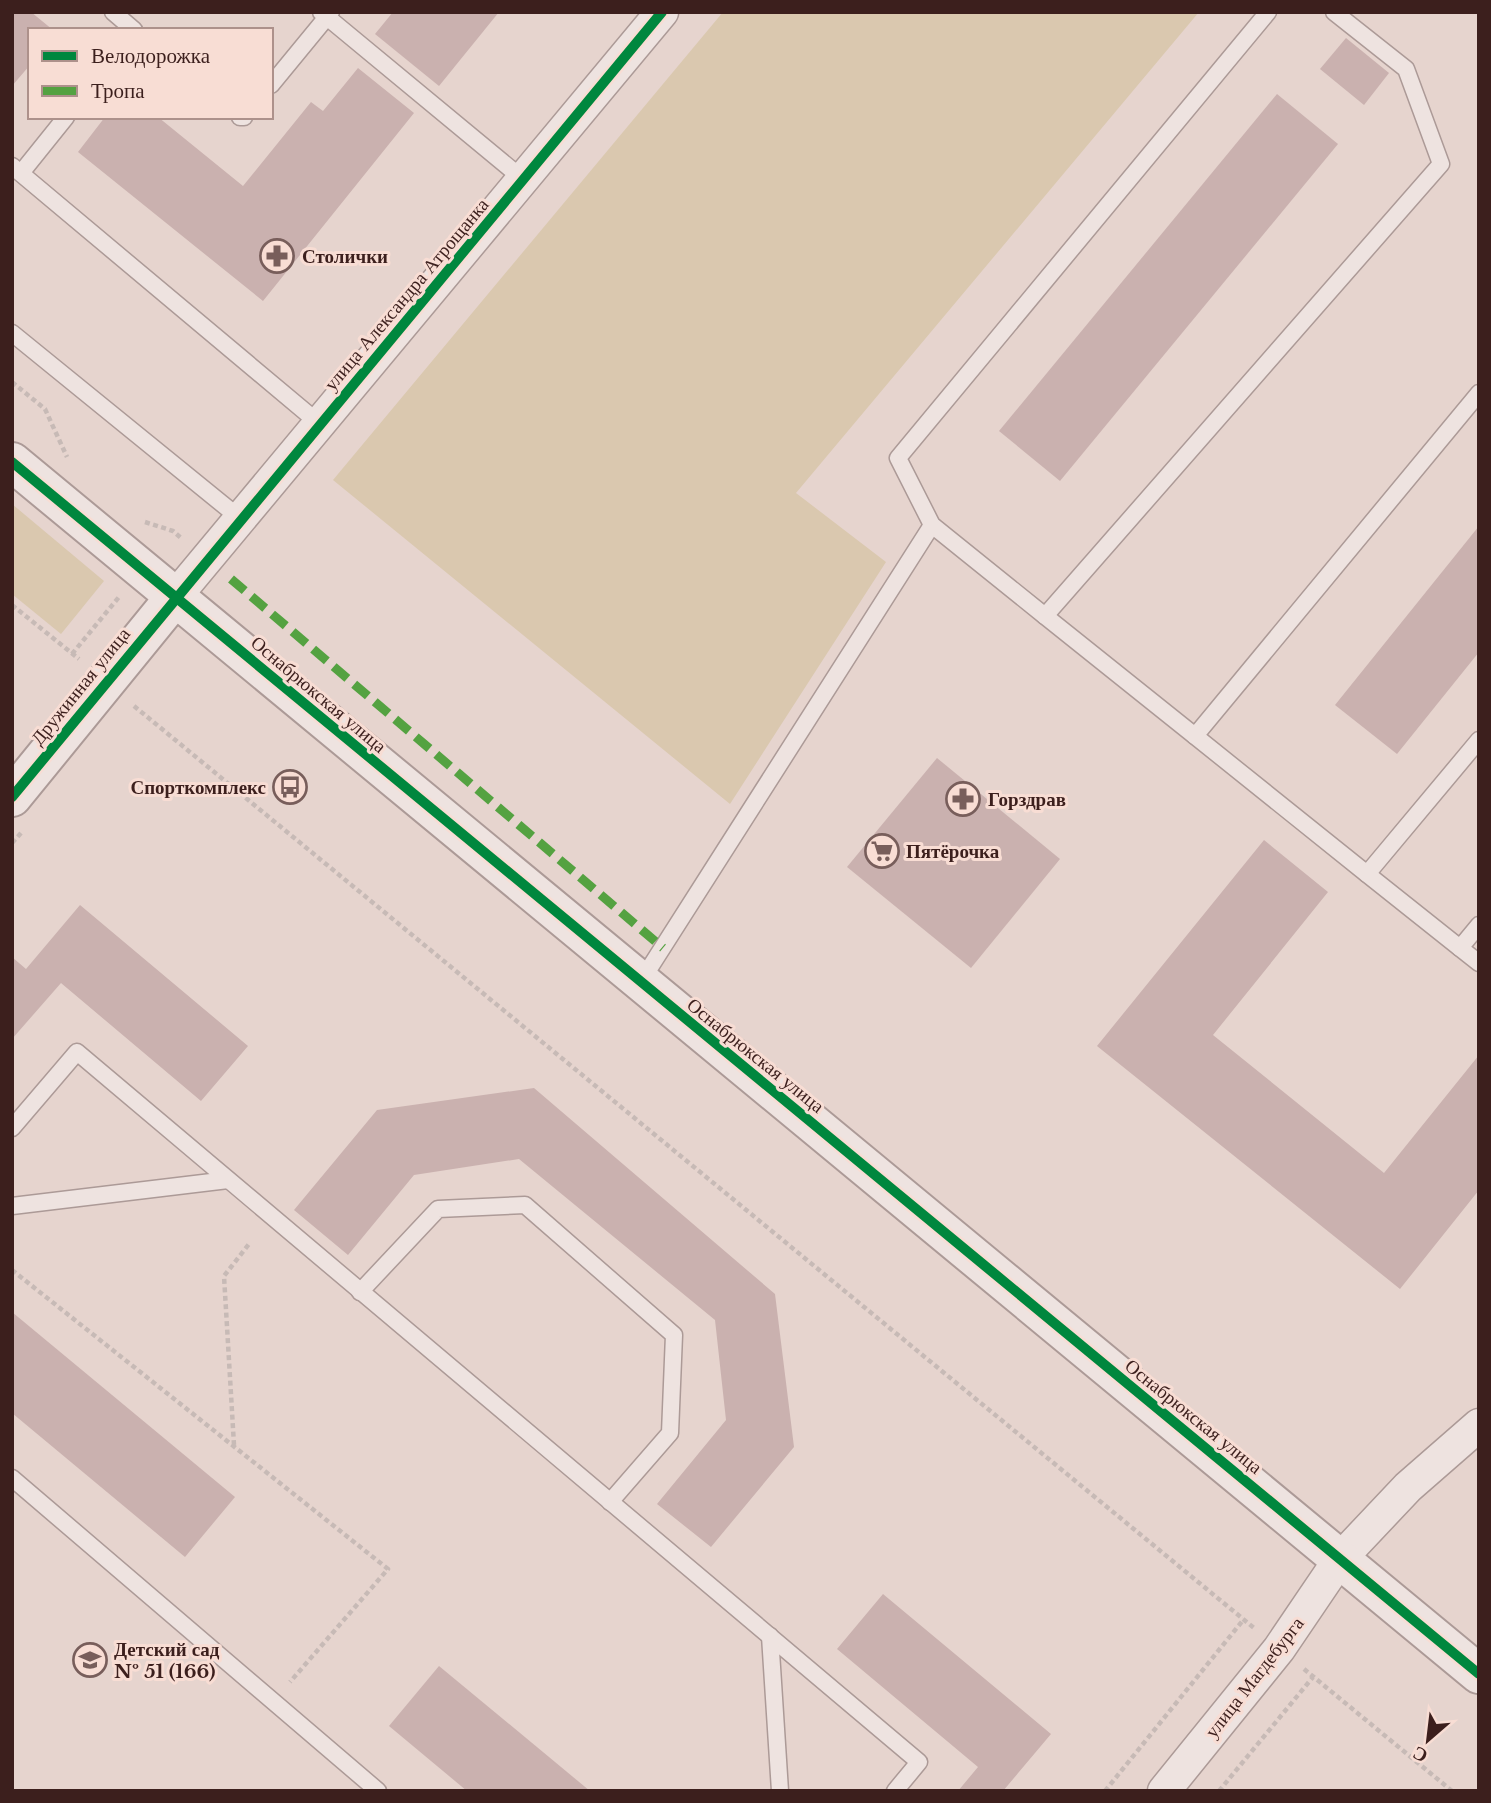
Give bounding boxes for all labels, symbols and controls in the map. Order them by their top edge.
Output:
legend [28,28,273,119]
text: Велодорожка [91,43,211,69]
text: Тропа [91,78,145,104]
street label: улица Александра Атрощанка [319,193,494,395]
pharmacy icon: Столички [258,237,296,275]
place label: Столички [302,245,388,268]
street label: Дружинная улица [26,622,135,750]
street label: Оснабрюкская улица [246,631,392,758]
bus stop icon: Спорткомплекс [271,768,309,806]
place label: Спорткомплекс [130,776,266,799]
pharmacy icon: Горздрав [944,780,982,818]
place label: Горздрав [988,788,1066,811]
supermarket icon: Пятёрочка [863,832,901,870]
place label: Пятёрочка [906,840,1000,863]
street label: Оснабрюкская улица [682,993,829,1118]
street label: Оснабрюкская улица [1120,1354,1267,1479]
street label: улица Магдебурга [1200,1612,1309,1742]
place label: Детский сад № 51 (166) [114,1638,220,1683]
school or university icon: Детский сад № 51 (166) [71,1641,109,1679]
north arrow [1393,1705,1463,1775]
text: С [1409,1741,1432,1768]

